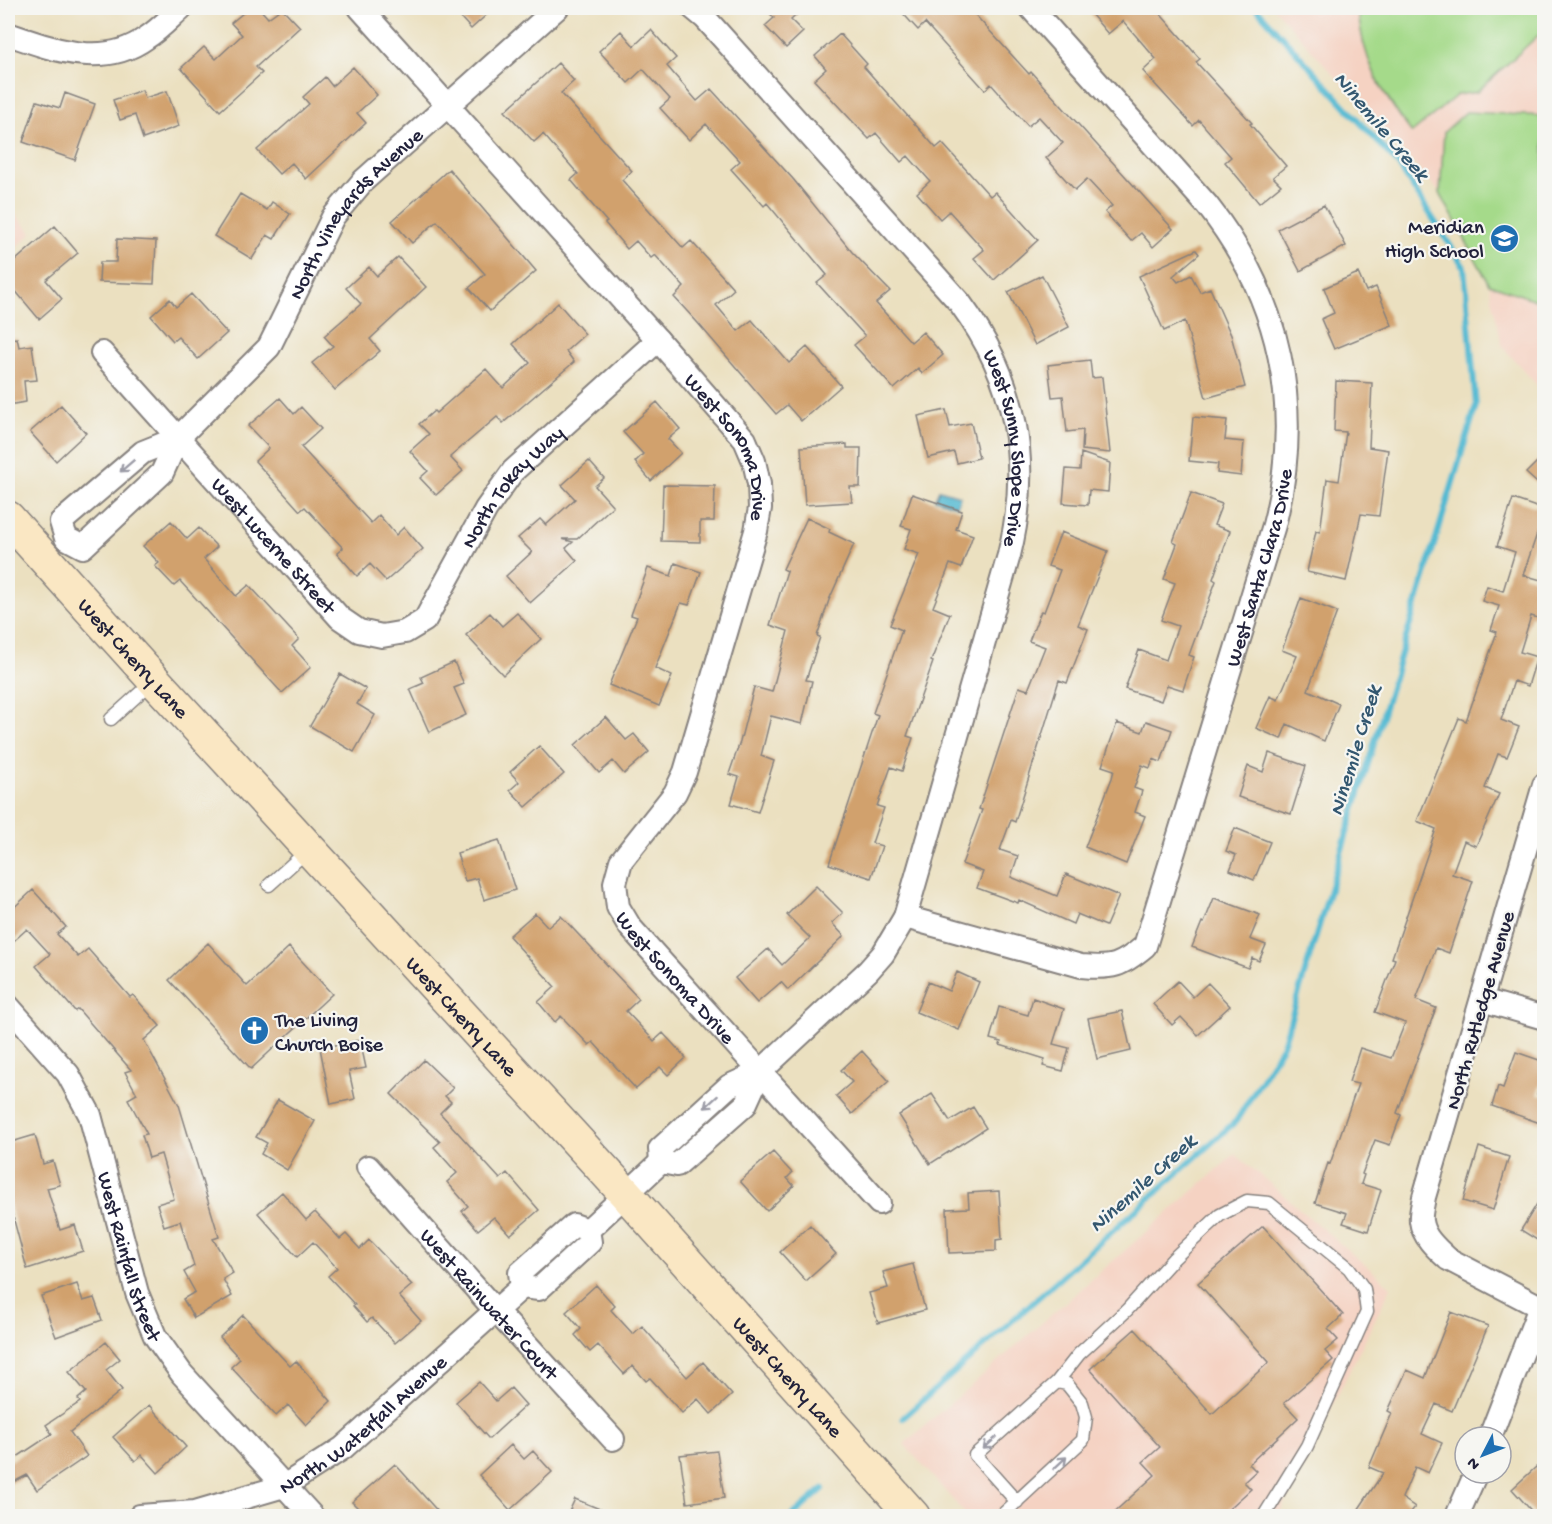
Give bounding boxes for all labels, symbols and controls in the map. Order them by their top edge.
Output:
water label: Ninemile Creek [1327,68,1435,189]
street label: North Vineyards Avenue [285,124,431,305]
place label: Meridian High School [1385,217,1484,266]
school or university icon: Meridian High School [1489,222,1521,254]
street label: West Sunny Slope Drive [975,347,1028,550]
street label: West Sonoma Drive [677,370,769,524]
street label: North Tokay Way [458,422,571,554]
one-way arrow [119,459,135,472]
street label: West Santa Clara Drive [1222,466,1300,670]
street label: West Lucerne Street [204,474,341,622]
street label: West Cherry Lane [70,594,193,726]
water label: Ninemile Creek [1325,681,1390,820]
street label: West Sonoma Drive [608,908,740,1052]
street label: North Rutledge Avenue [1442,908,1523,1113]
street label: West Cherry Lane [399,953,522,1084]
place label: The Living Church Boise [274,1010,384,1059]
church icon: The Living Church Boise [238,1015,270,1047]
one-way arrow [704,1095,719,1109]
water label: Ninemile Creek [1085,1129,1204,1240]
street label: West Rainfall Street [90,1170,166,1348]
street label: West Rainwater Court [413,1225,564,1388]
street label: West Cherry Lane [725,1313,847,1445]
street label: North Waterfall Avenue [276,1351,454,1502]
north arrow [1453,1425,1513,1485]
one-way arrow [982,1436,997,1450]
text: N [1464,1452,1485,1473]
one-way arrow [1052,1456,1067,1470]

